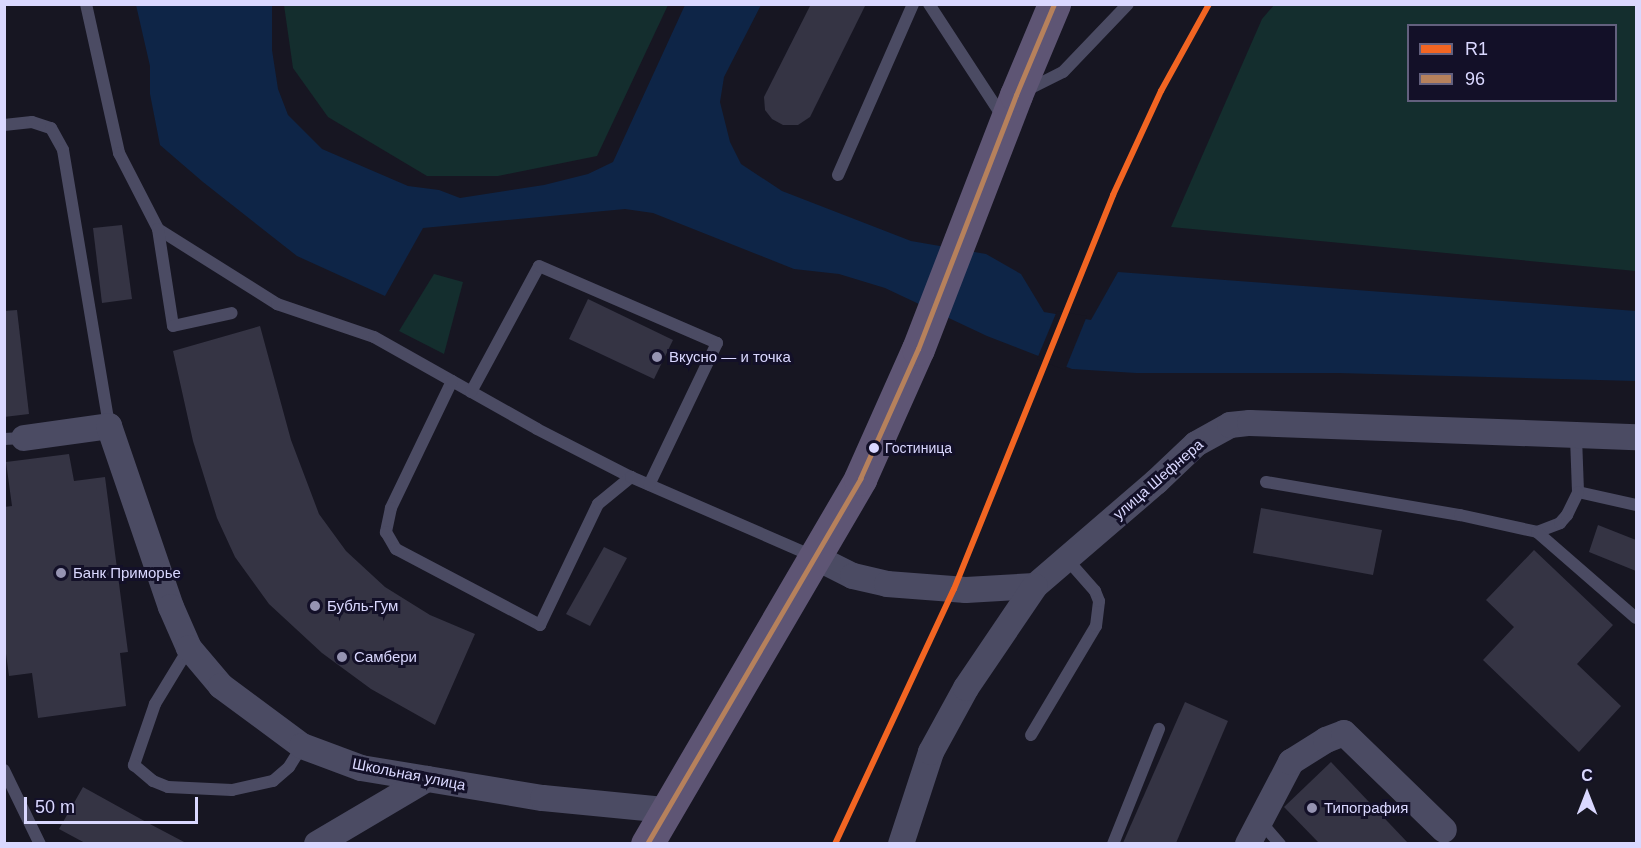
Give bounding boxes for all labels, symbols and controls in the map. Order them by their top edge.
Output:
legend [1407,24,1617,102]
text: R1 [1465,39,1488,59]
text: 96 [1465,69,1485,89]
place label: Вкусно — и точка [669,348,791,366]
marker: Вкусно — и точка [650,350,664,364]
street label: улица Шефнера [1109,435,1207,523]
place label: Гостиница [885,440,952,456]
marker: Гостиница [868,442,880,454]
place label: Банк Приморье [73,564,181,582]
marker: Банк Приморье [54,566,68,580]
place label: Бубль-Гум [327,597,398,615]
marker: Бубль-Гум [308,599,322,613]
place label: Самбери [354,648,417,666]
marker: Самбери [335,650,349,664]
street label: Школьная улица [351,754,467,794]
north arrow [1557,764,1617,824]
text: С [1581,767,1593,784]
scale bar [27,785,201,823]
text: 50 m [35,797,75,817]
place label: Типография [1324,799,1408,817]
marker: Типография [1305,801,1319,815]

